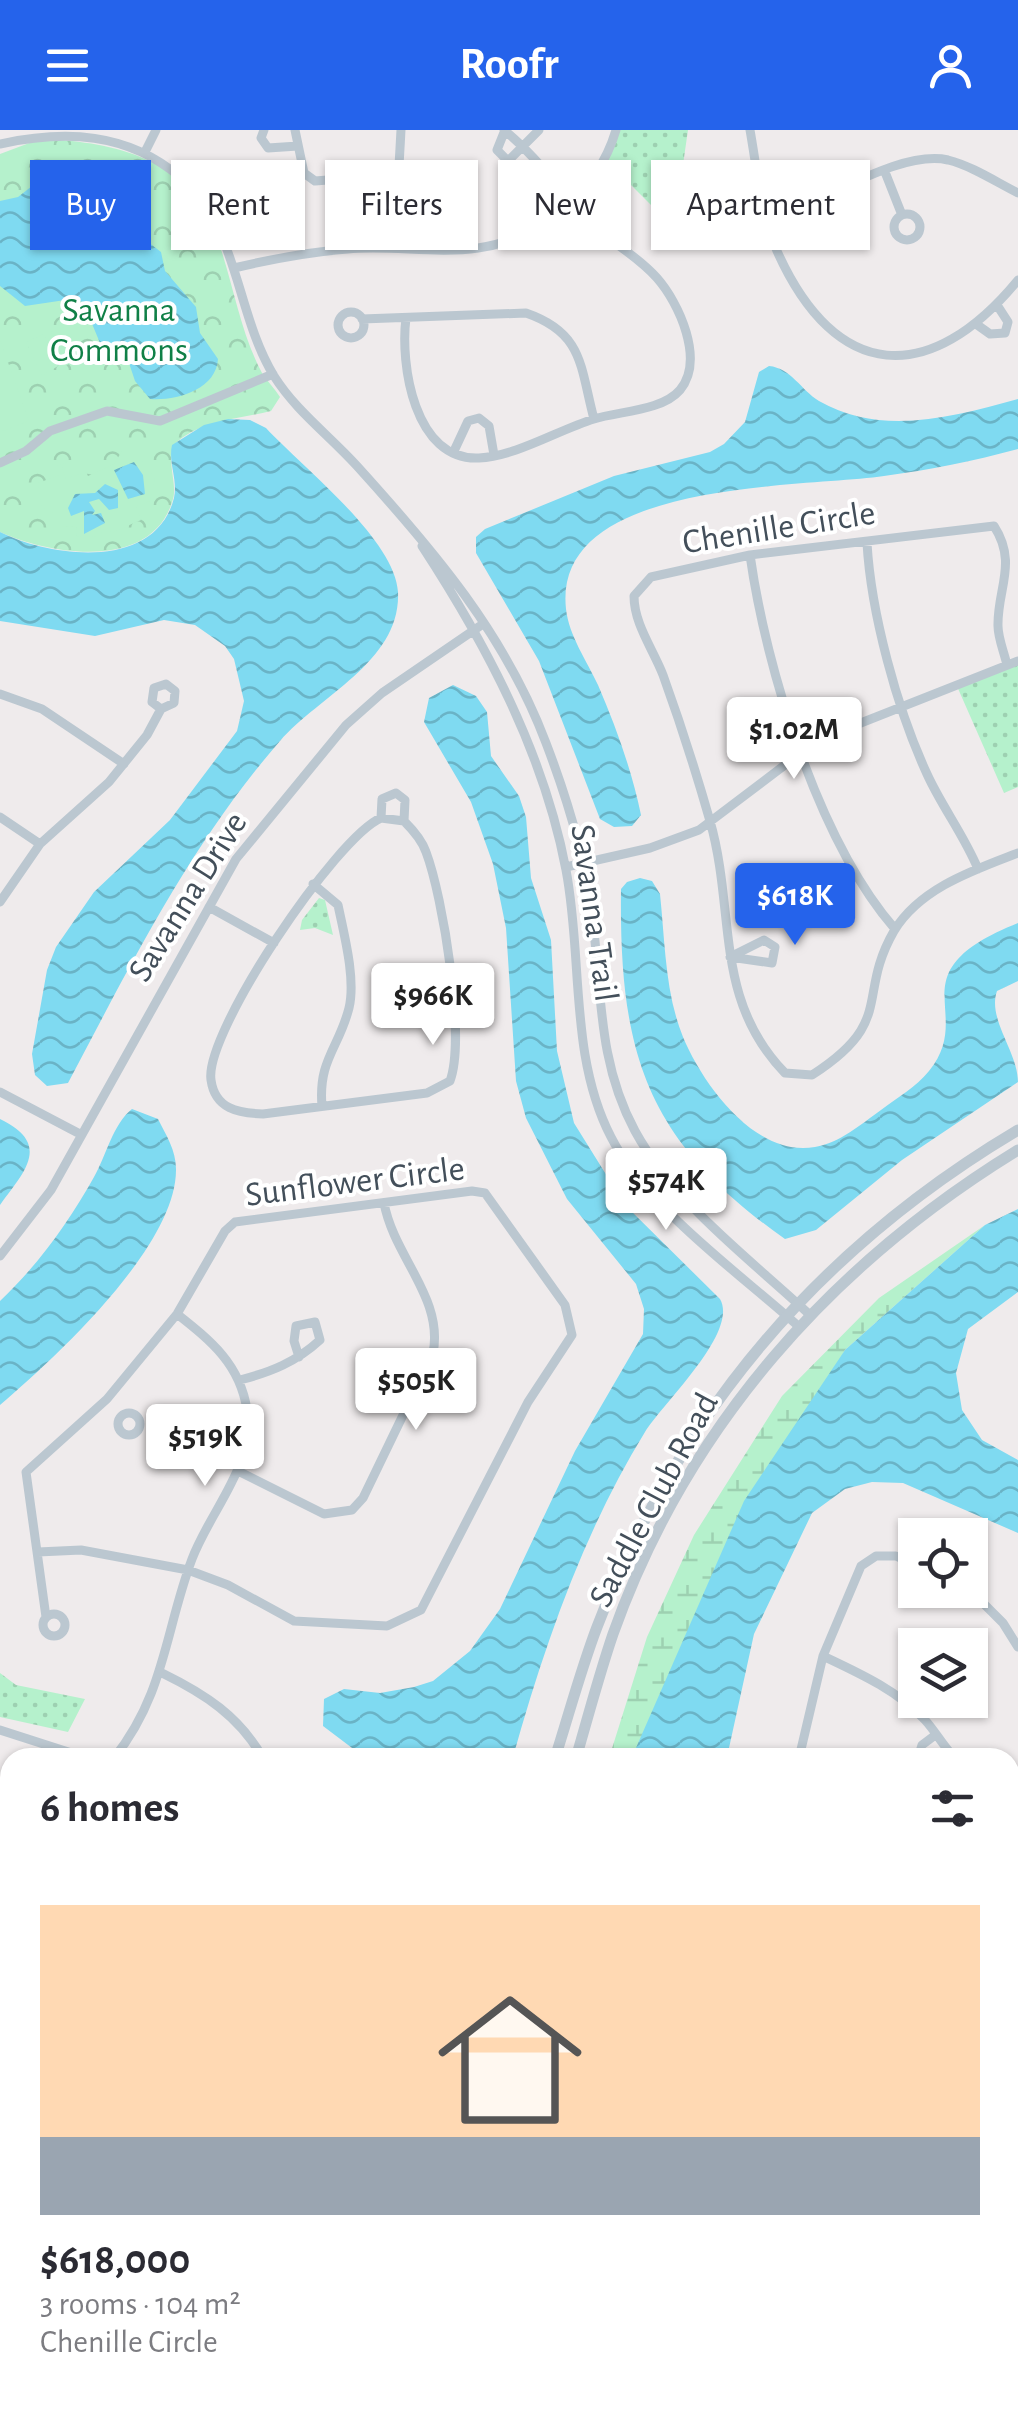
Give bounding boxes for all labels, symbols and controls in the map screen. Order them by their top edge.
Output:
icon: menu [40,38,95,93]
icon: person [923,38,978,93]
text: Roofr [459,42,559,87]
chip: Buy [30,160,151,250]
chip: Rent [171,160,305,250]
chip: Filters [325,160,478,250]
chip: New [498,160,631,250]
chip: Apartment [651,160,870,250]
park label: Savanna Commons [50,293,188,368]
street label: Chenille Circle [680,496,878,560]
pin: $1.02M [713,697,875,782]
text: $1.02M [749,713,839,745]
street label: Savanna Drive [122,806,254,988]
street label: Savanna Trail [564,822,624,1004]
pin: $618K [725,863,865,948]
text: $618K [757,879,833,911]
pin: $966K [363,963,503,1048]
text: $966K [393,979,473,1011]
pin: $574K [596,1148,736,1233]
street label: Sunflower Circle [243,1151,467,1213]
text: $574K [628,1164,704,1196]
pin: $505K [346,1348,486,1433]
text: $505K [377,1364,455,1396]
street label: Saddle Club Road [583,1387,725,1613]
pin: $519K [135,1404,275,1489]
text: $519K [168,1420,242,1452]
map controls [898,1518,988,1718]
button: locate [898,1518,988,1608]
button: layers [898,1628,988,1718]
icon: filters [925,1781,980,1836]
text: 6 homes [40,1787,179,1829]
icon: home [420,1970,600,2150]
text: $618,000 [40,2239,190,2281]
text: 3 rooms · 104 m² [40,2288,241,2320]
text: Chenille Circle [40,2326,218,2358]

